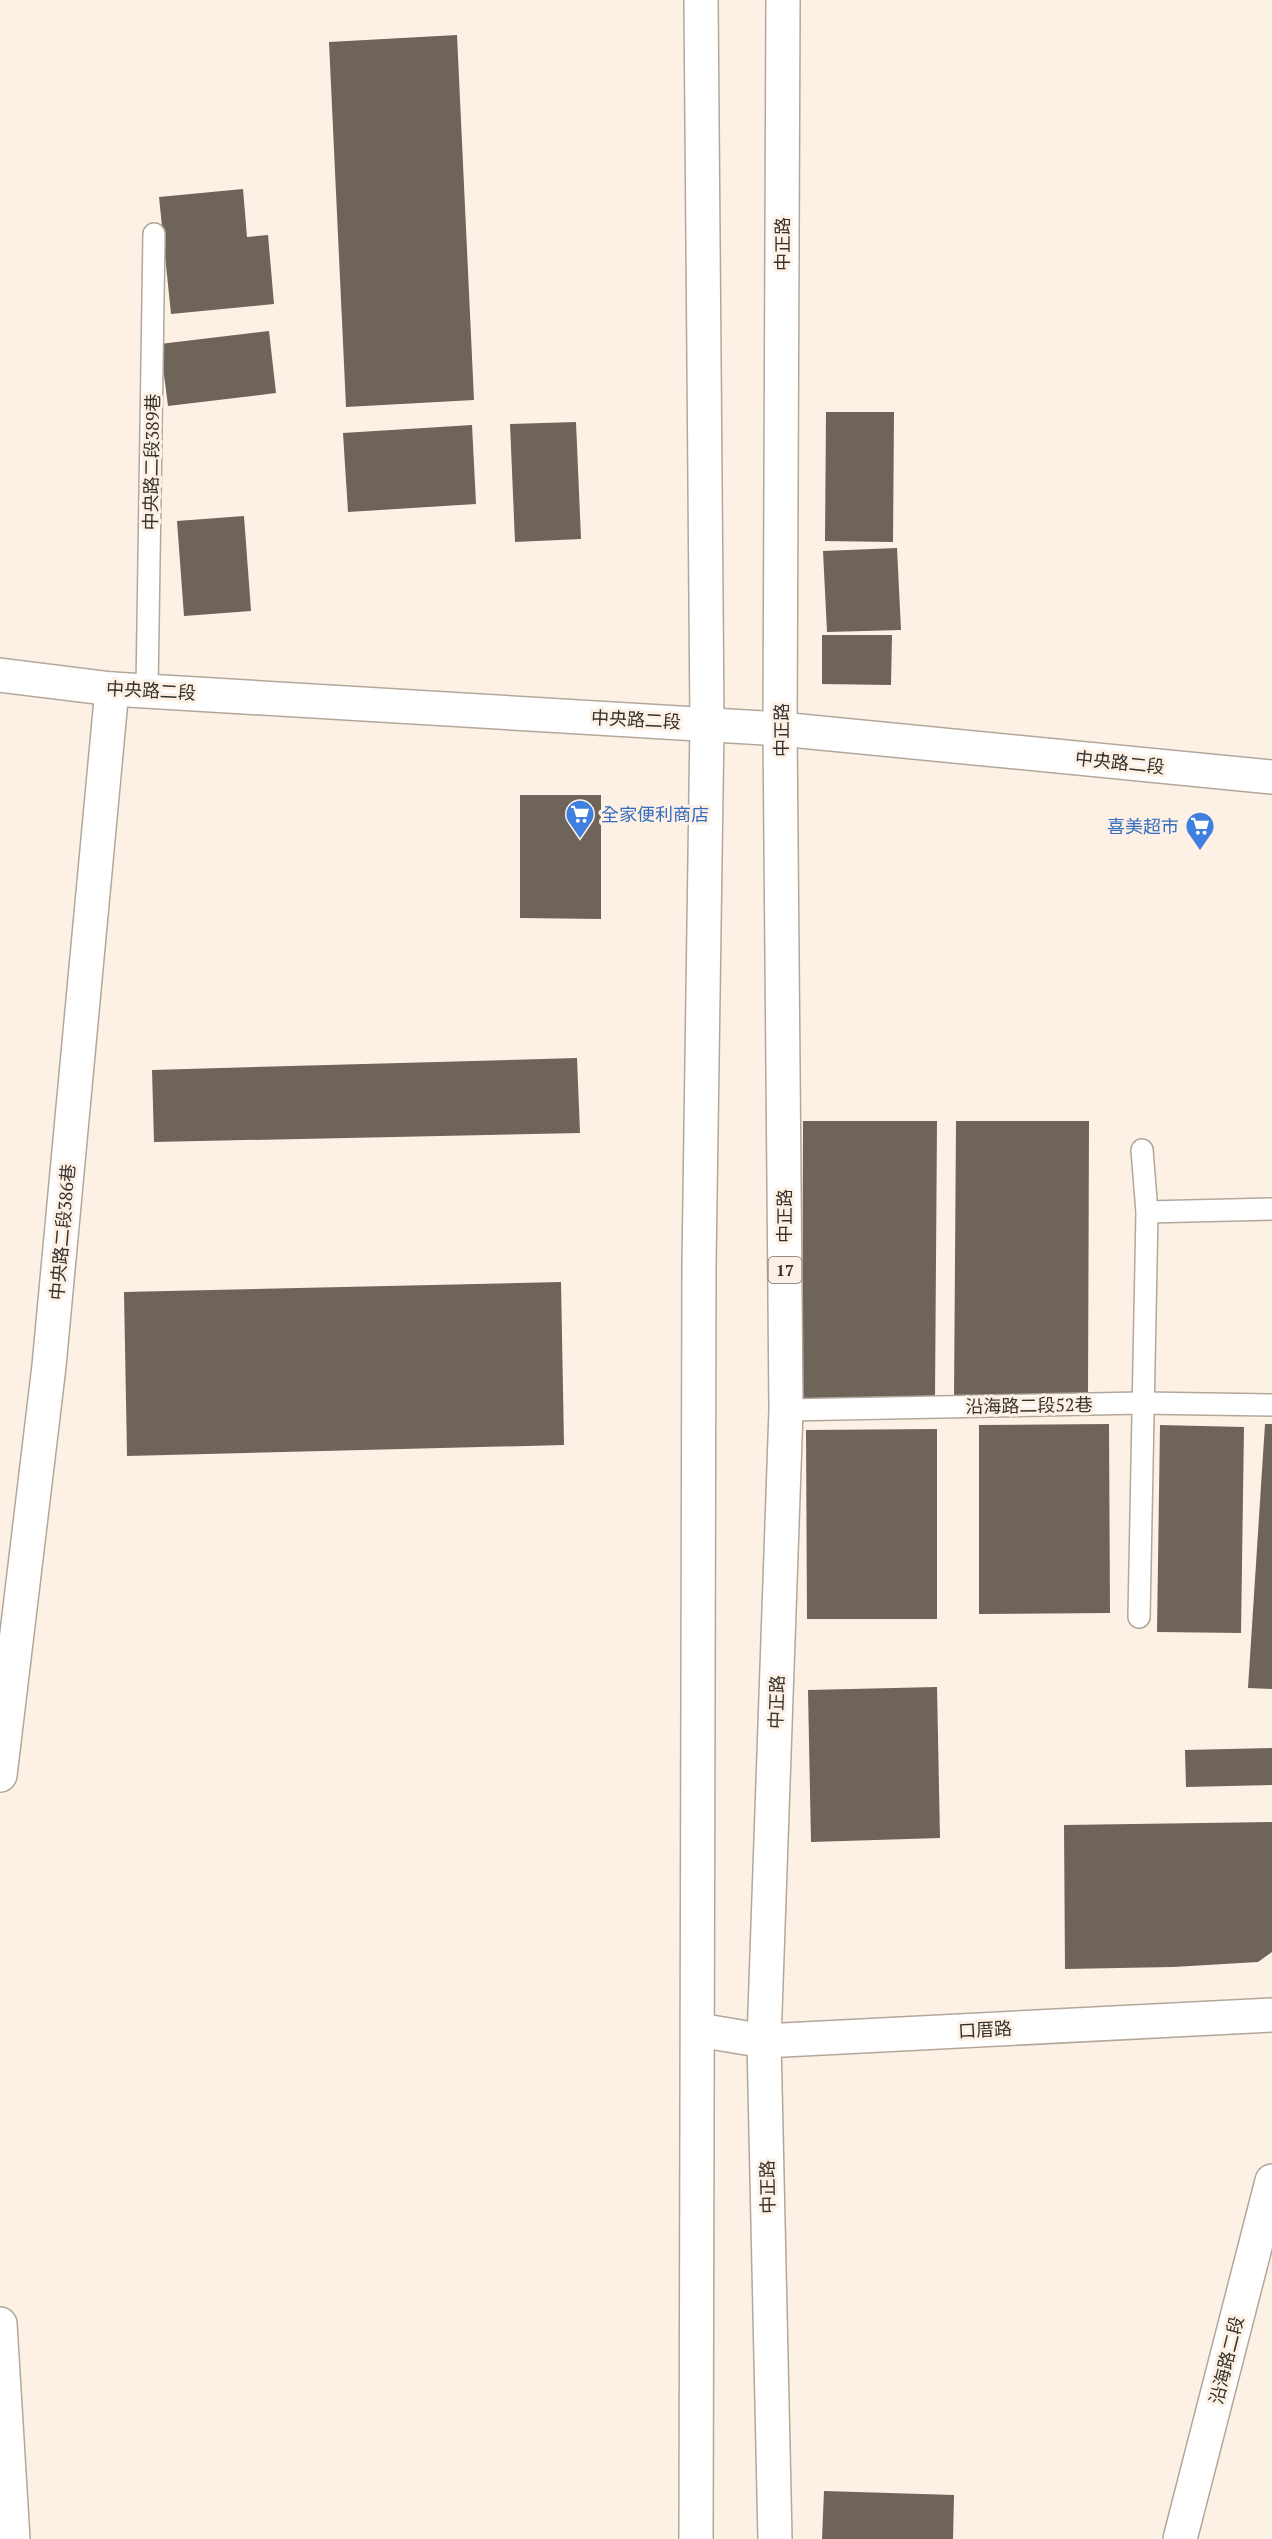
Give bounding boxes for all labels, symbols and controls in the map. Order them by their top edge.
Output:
street label: 中正路 [770,217,794,271]
street label: 中央路二段389巷 [138,393,164,531]
street label: 中央路二段 [105,676,197,704]
street label: 中正路 [769,703,793,757]
street label: 中央路二段 [590,705,682,733]
street label: 中央路二段 [1074,745,1166,779]
supermarket icon: 全家便利商店 [564,798,596,840]
place label: 全家便利商店 [601,802,709,826]
supermarket icon: 喜美超市 [1184,810,1216,852]
place label: 喜美超市 [1107,814,1179,838]
street label: 中央路二段386巷 [44,1163,80,1301]
street label: 中正路 [772,1189,796,1243]
road number: 17 [768,1257,802,1283]
street label: 沿海路二段52巷 [965,1392,1093,1418]
street label: 中正路 [763,1675,789,1729]
street label: 口厝路 [957,2016,1013,2042]
street label: 中正路 [755,2160,779,2214]
street label: 沿海路二段 [1203,2313,1249,2407]

